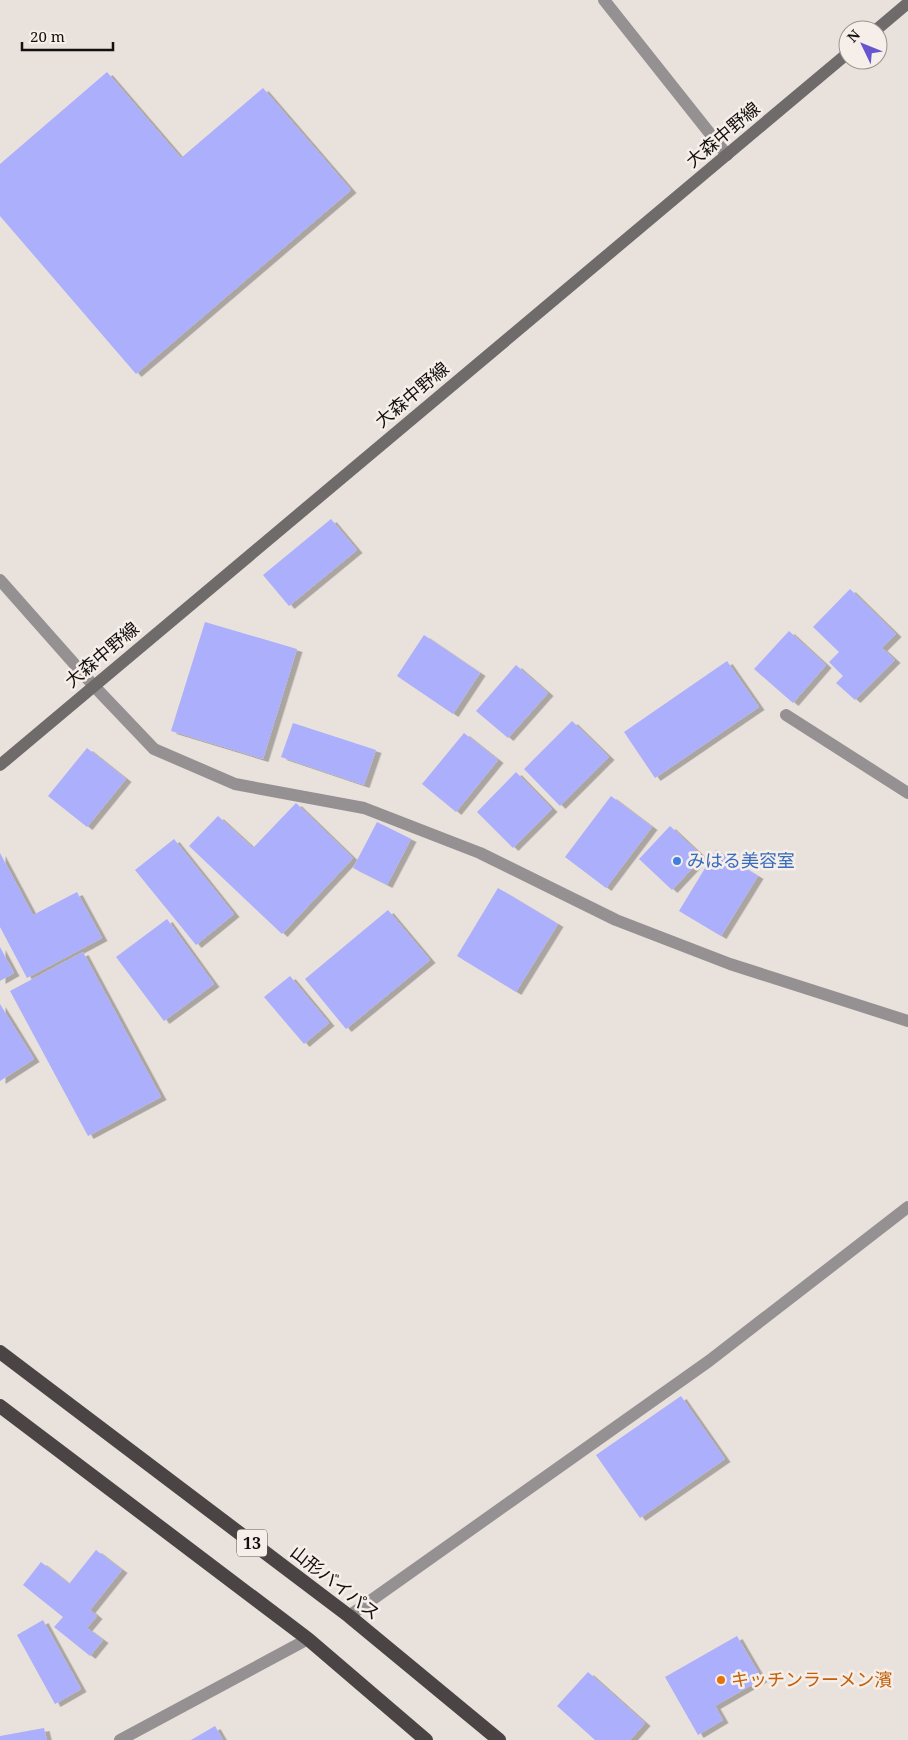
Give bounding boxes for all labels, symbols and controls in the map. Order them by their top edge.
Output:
scale bar [22,20,114,52]
north arrow [838,20,888,70]
text: N [842,25,864,46]
text: 20 m [30,26,65,46]
street label: 大森中野線 [680,96,765,172]
street label: 大森中野線 [369,356,454,432]
street label: 大森中野線 [59,616,144,692]
place label: みはる美容室 [687,848,795,872]
marker: みはる美容室 [671,855,683,867]
road number: 13 [237,1530,267,1556]
street label: 山形バイパス [286,1540,385,1625]
place label: キッチンラーメン濱 [731,1667,892,1691]
marker: キッチンラーメン濱 [715,1674,727,1686]

